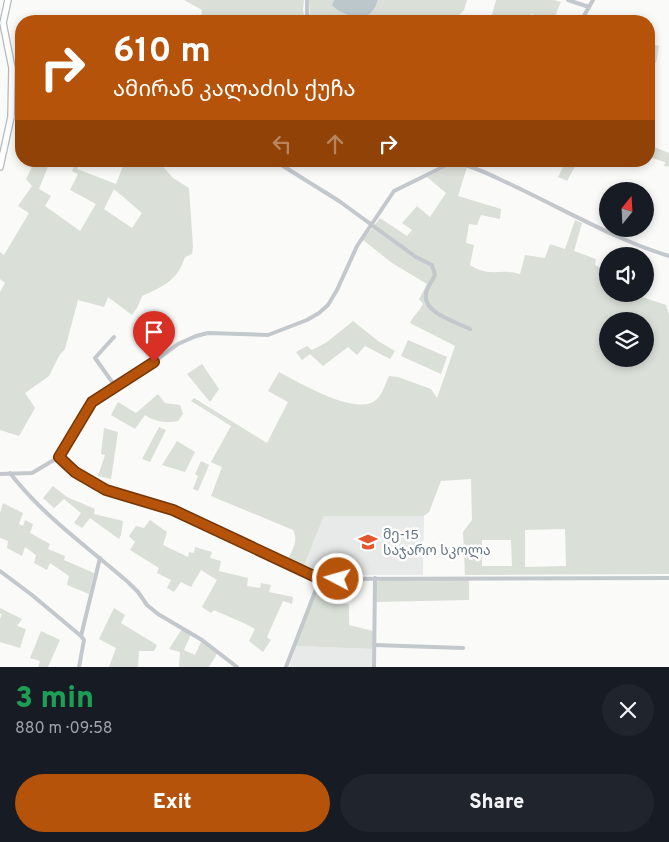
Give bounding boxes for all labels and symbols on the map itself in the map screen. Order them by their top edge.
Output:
north arrow [599,182,654,238]
pin [133,311,175,362]
place label: მე-15 საჯარო სკოლა [383,527,491,560]
school or university icon: მე-15 საჯარო სკოლა [357,531,379,553]
position arrow [311,552,363,604]

